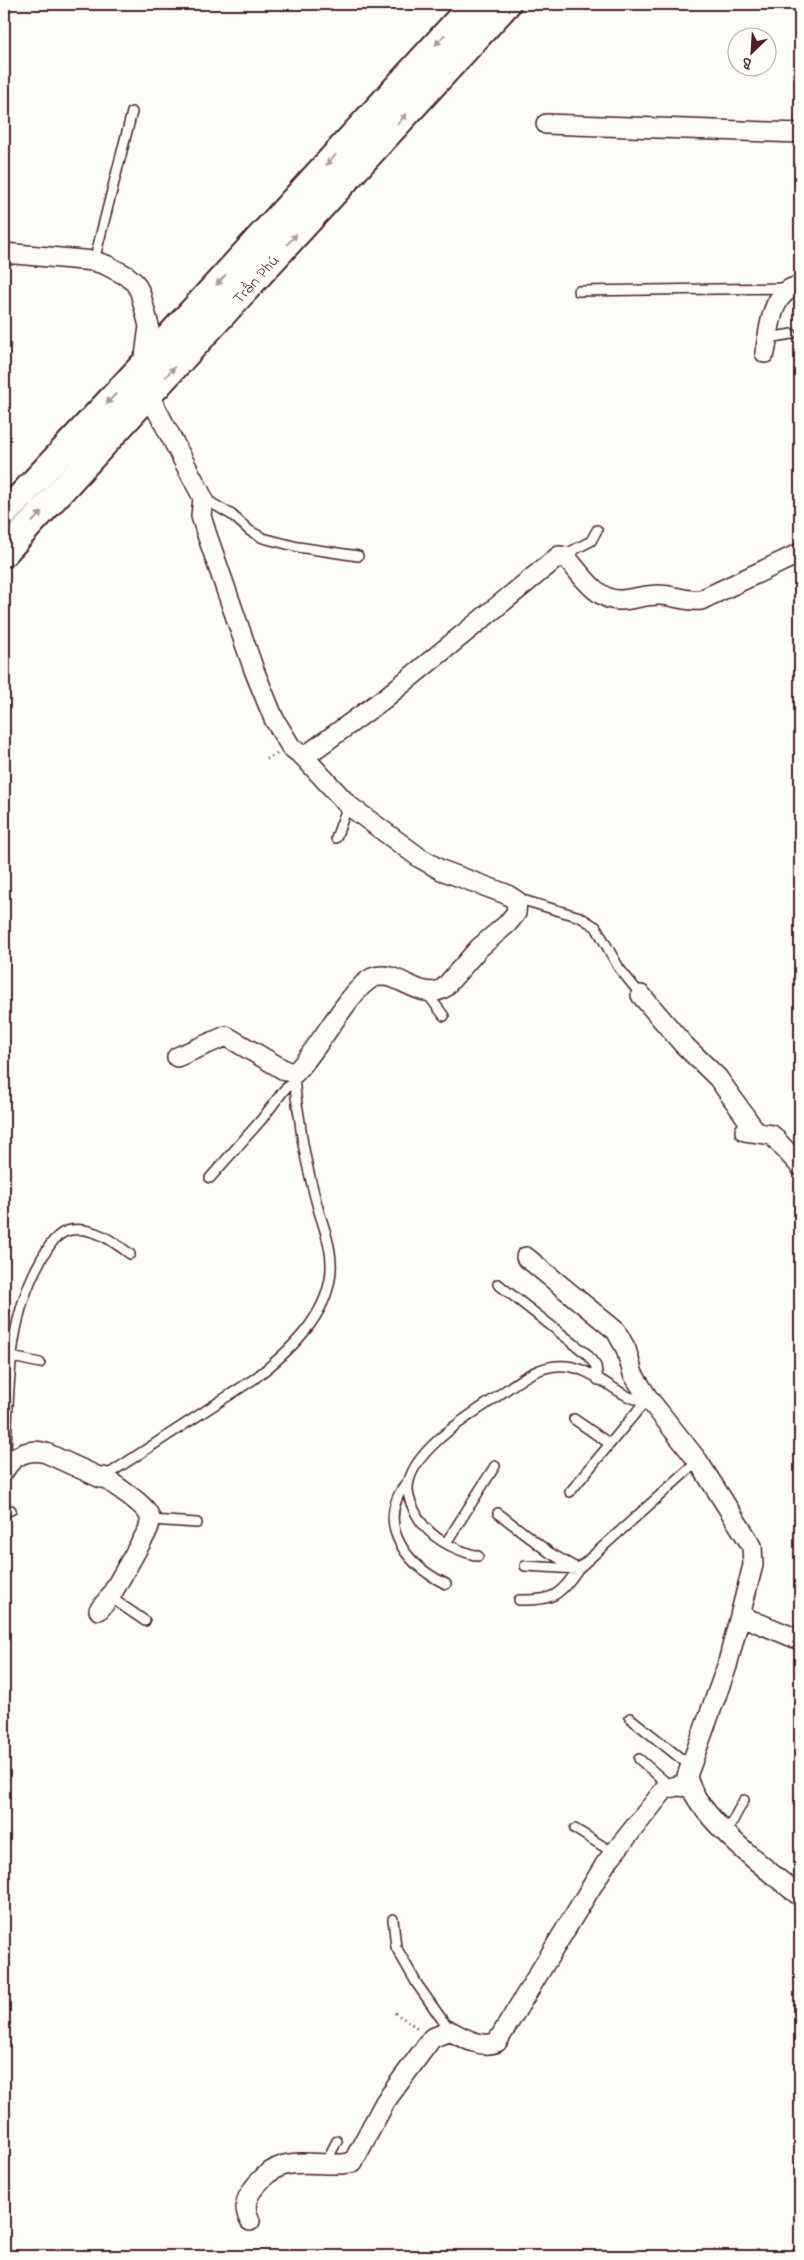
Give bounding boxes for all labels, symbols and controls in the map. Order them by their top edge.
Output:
north arrow [726,28,776,78]
one-way arrow [434,33,446,45]
text: B [738,51,757,74]
one-way arrow [396,114,408,126]
one-way arrow [325,153,336,166]
one-way arrow [286,233,298,245]
street label: Trần Phú [228,250,286,310]
one-way arrow [215,273,227,285]
one-way arrow [164,366,176,378]
one-way arrow [105,393,117,405]
one-way arrow [31,512,43,524]

